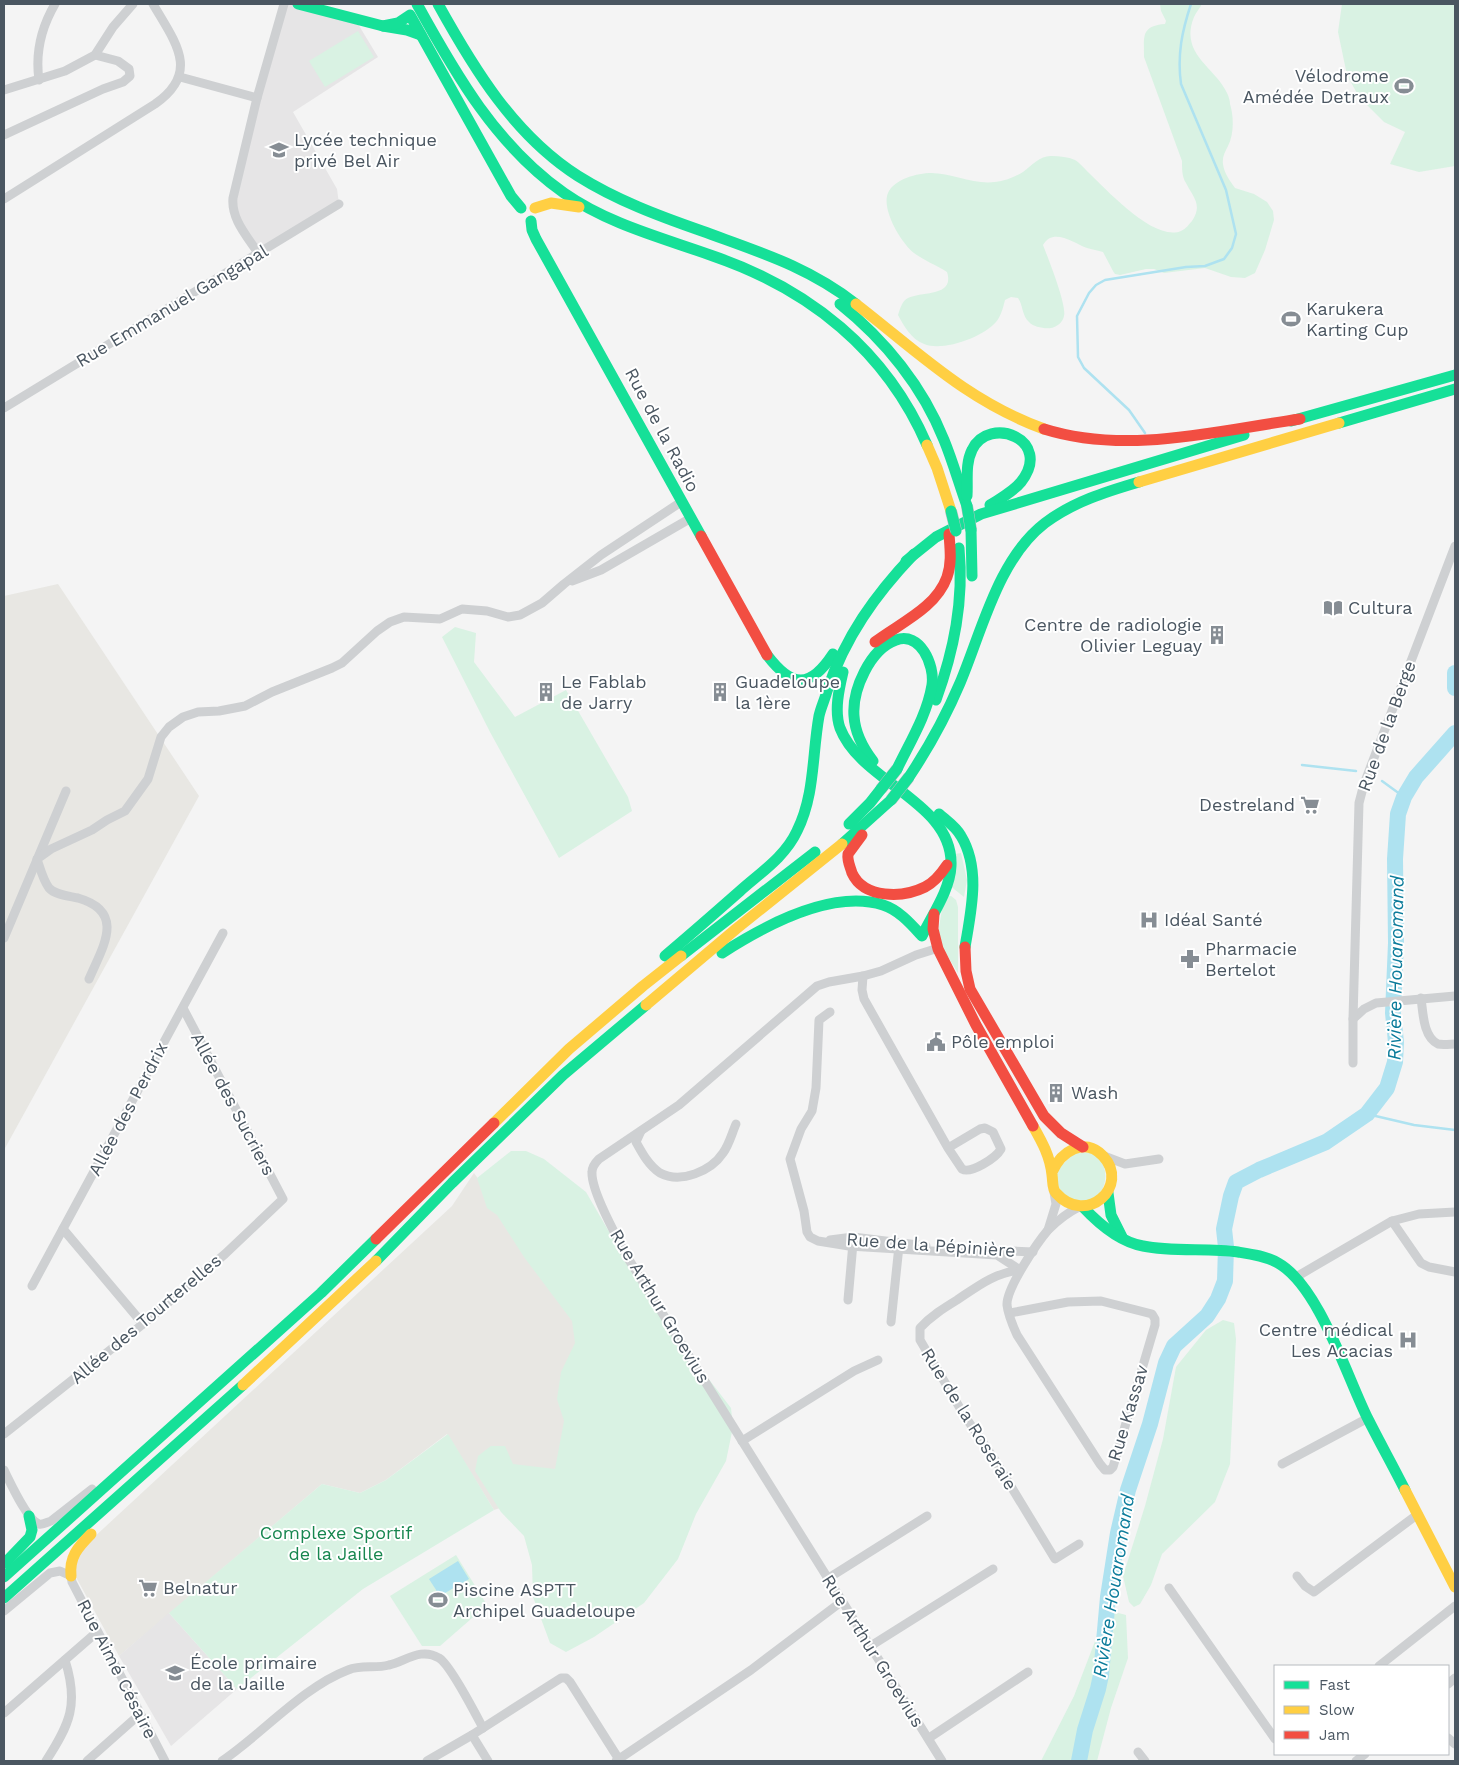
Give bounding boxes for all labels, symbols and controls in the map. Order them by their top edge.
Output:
place label: Vélodrome Amédée Detraux [1243,65,1389,107]
sports icon: Vélodrome Amédée Detraux [1393,75,1415,97]
place label: Lycée technique privé Bel Air [294,129,437,171]
school or university icon: Lycée technique privé Bel Air [268,139,290,161]
street label: Rue Emmanuel Gangapal [72,240,272,371]
place label: Karukera Karting Cup [1306,298,1408,340]
sports icon: Karukera Karting Cup [1280,308,1302,330]
street label: Rue de la Radio [621,364,704,495]
library icon: Cultura [1322,597,1344,619]
place label: Cultura [1348,597,1413,618]
place label: Centre de radiologie Olivier Leguay [1024,614,1203,656]
building icon: Centre de radiologie Olivier Leguay [1206,624,1228,646]
street label: Rue de la Berge [1353,658,1420,794]
place label: Le Fablab de Jarry [561,671,647,713]
place label: Guadeloupe la 1ère [735,671,840,713]
building icon: Le Fablab de Jarry [535,681,557,703]
building icon: Guadeloupe la 1ère [709,681,731,703]
place label: Destreland [1199,794,1295,815]
supermarket icon: Destreland [1299,794,1321,816]
water label: Rivière Houaromand [1382,874,1409,1061]
hospital icon: Idéal Santé [1138,909,1160,931]
place label: Idéal Santé [1164,909,1263,930]
place label: Pharmacie Bertelot [1205,938,1297,980]
pharmacy icon: Pharmacie Bertelot [1179,948,1201,970]
street label: Allée des Sucriers [187,1029,280,1179]
public building icon: Pôle emploi [925,1031,947,1053]
place label: Pôle emploi [951,1031,1055,1052]
street label: Allée des Perdrix [83,1038,172,1179]
building icon: Wash [1045,1082,1067,1104]
place label: Wash [1071,1082,1118,1103]
street label: Rue Arthur Groevius [606,1225,715,1387]
street label: Rue de la Pépinière [846,1228,1016,1261]
street label: Allée des Tourterelles [66,1249,225,1388]
place label: Centre médical Les Acacias [1259,1319,1393,1361]
hospital icon: Centre médical Les Acacias [1397,1329,1419,1351]
street label: Rue de la Roseraie [917,1344,1022,1494]
street label: Rue Kassav [1103,1362,1152,1463]
water label: Rivière Houaromand [1088,1492,1140,1679]
park label: Complexe Sportif de la Jaille [260,1522,412,1564]
street label: Rue Arthur Groevius [818,1571,929,1731]
supermarket icon: Belnatur [137,1577,159,1599]
place label: Belnatur [163,1577,238,1598]
place label: Piscine ASPTT Archipel Guadeloupe [453,1579,636,1621]
sports icon: Piscine ASPTT Archipel Guadeloupe [427,1589,449,1611]
street label: Rue Aimé Césaire [73,1596,162,1742]
place label: École primaire de la Jaille [190,1652,317,1694]
school or university icon: École primaire de la Jaille [164,1662,186,1684]
legend [1274,1665,1449,1755]
text: Fast [1319,1676,1351,1694]
text: Slow [1319,1701,1355,1719]
text: Jam [1319,1726,1350,1744]

